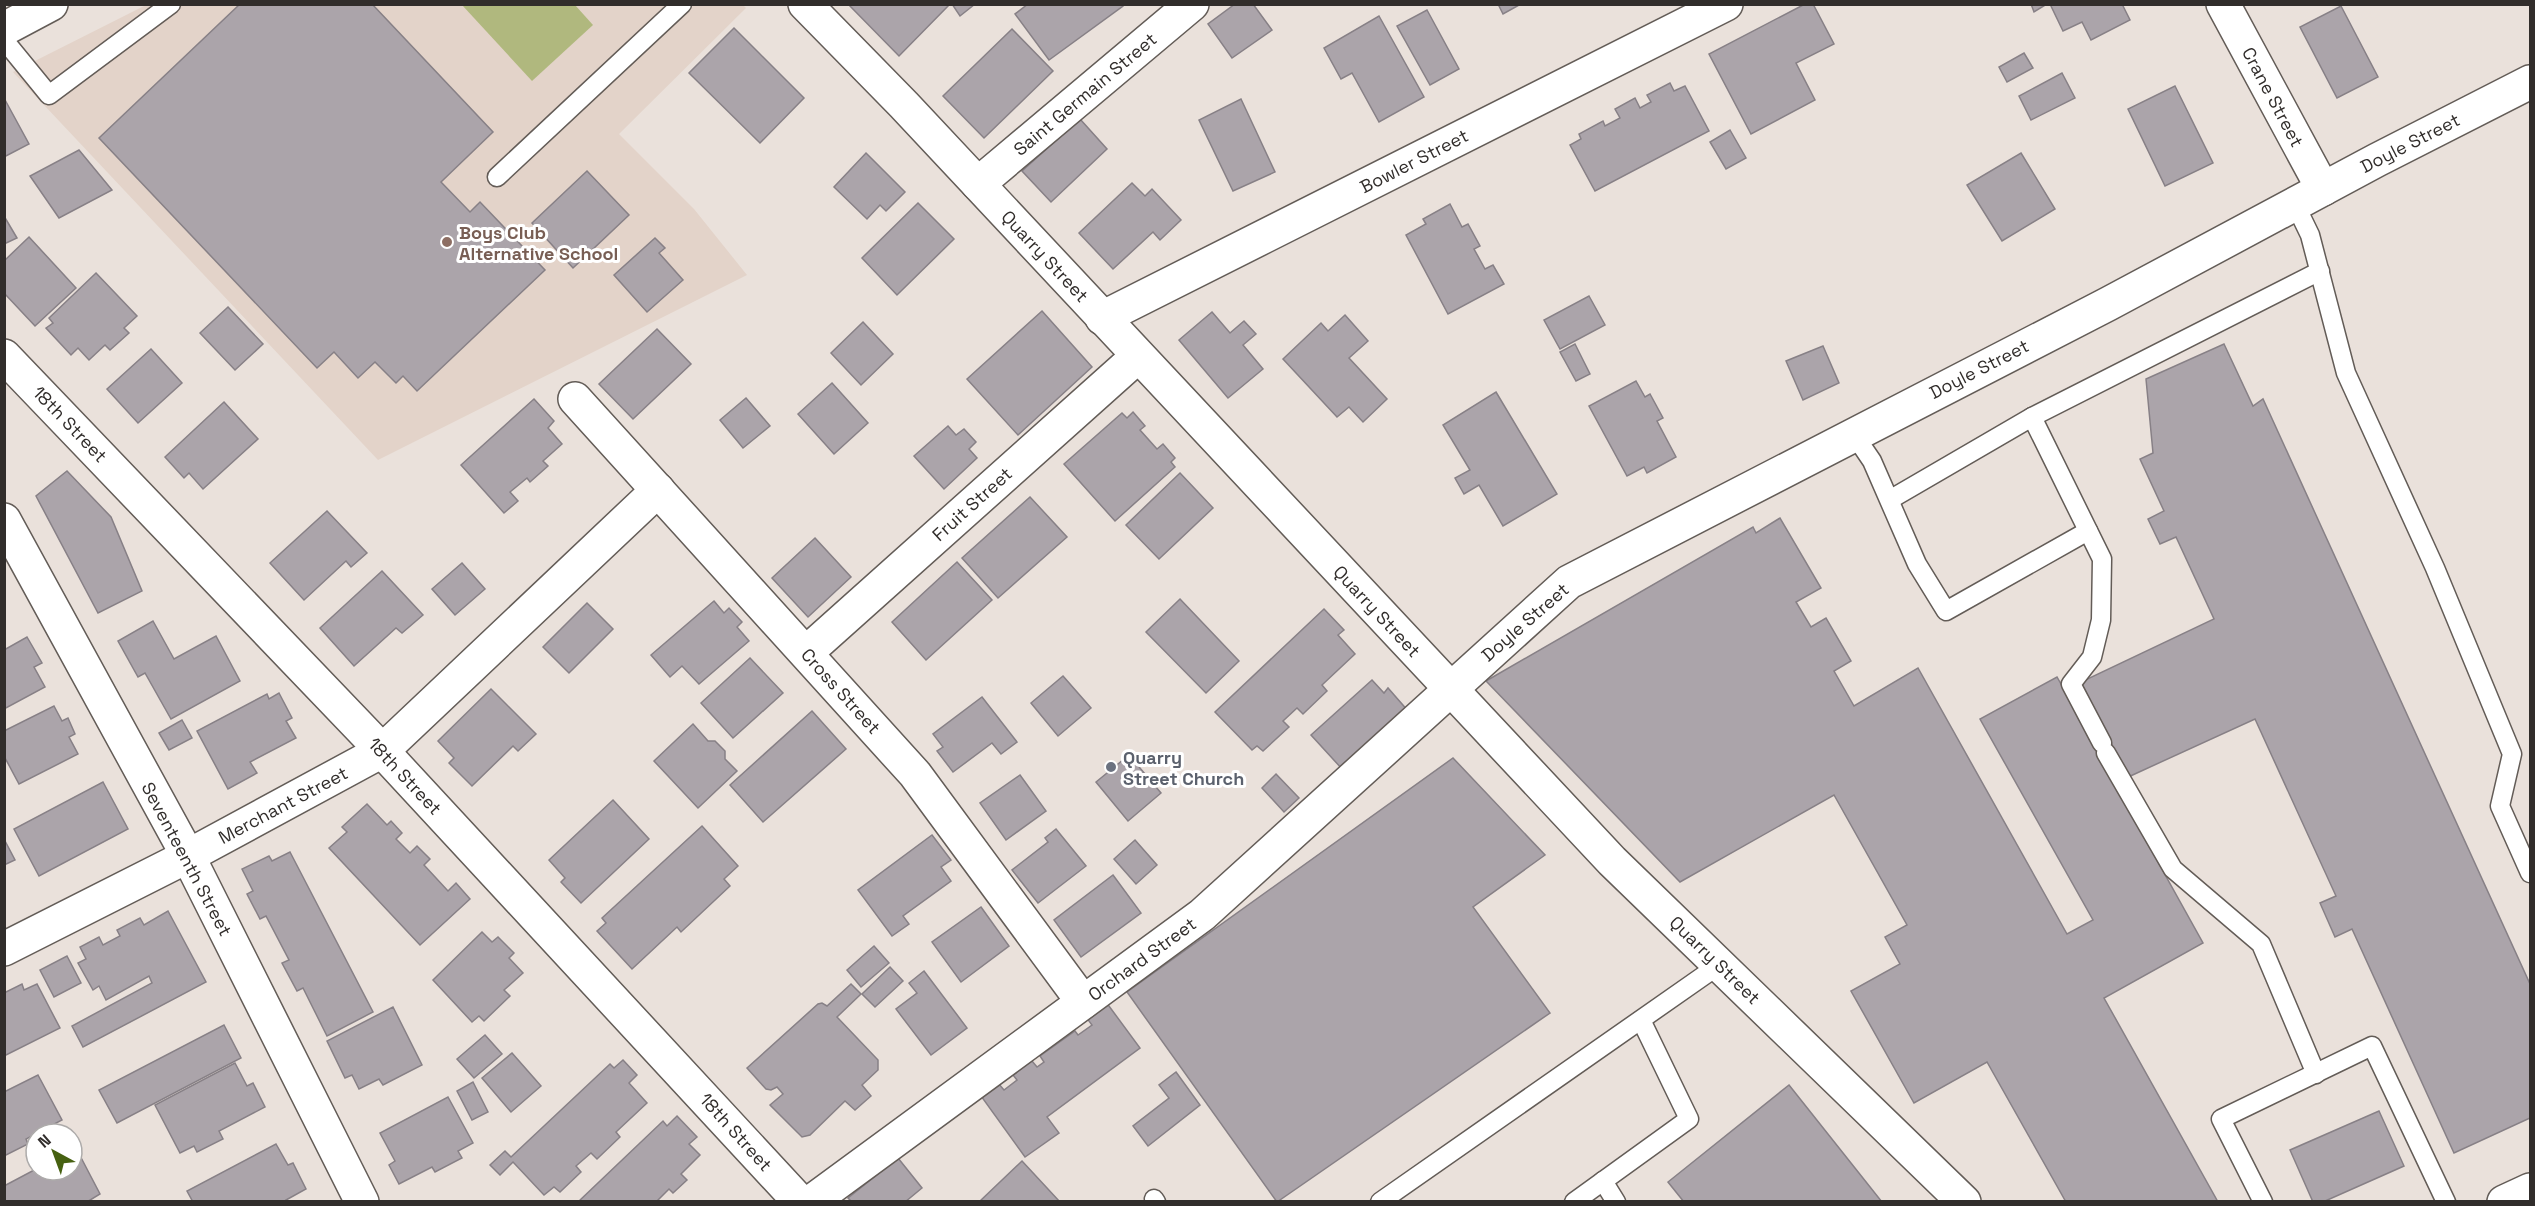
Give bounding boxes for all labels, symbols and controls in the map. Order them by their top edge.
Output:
street label: Saint Germain Street [1009,27,1161,161]
street label: Crane Street [2237,43,2309,151]
street label: Doyle Street [2356,108,2464,178]
street label: Bowler Street [1356,124,1472,198]
street label: Quarry Street [996,205,1094,307]
place label: Boys Club Alternative School [459,221,618,265]
marker: Boys Club Alternative School [440,235,454,249]
street label: Doyle Street [1925,334,2033,404]
street label: 18th Street [28,381,112,467]
street label: Fruit Street [927,462,1017,546]
street label: Quarry Street [1328,560,1426,662]
street label: Doyle Street [1476,578,1574,666]
street label: Cross Street [796,643,886,739]
street label: 18th Street [363,732,447,820]
place label: Quarry Street Church [1123,746,1244,790]
marker: Quarry Street Church [1104,760,1118,774]
street label: Merchant Street [214,761,352,849]
street label: Seventeenth Street [137,778,237,940]
street label: Quarry Street [1665,911,1765,1009]
street label: Orchard Street [1083,912,1201,1006]
street label: 18th Street [695,1088,777,1176]
north arrow [24,1122,84,1182]
text: N [34,1130,55,1153]

